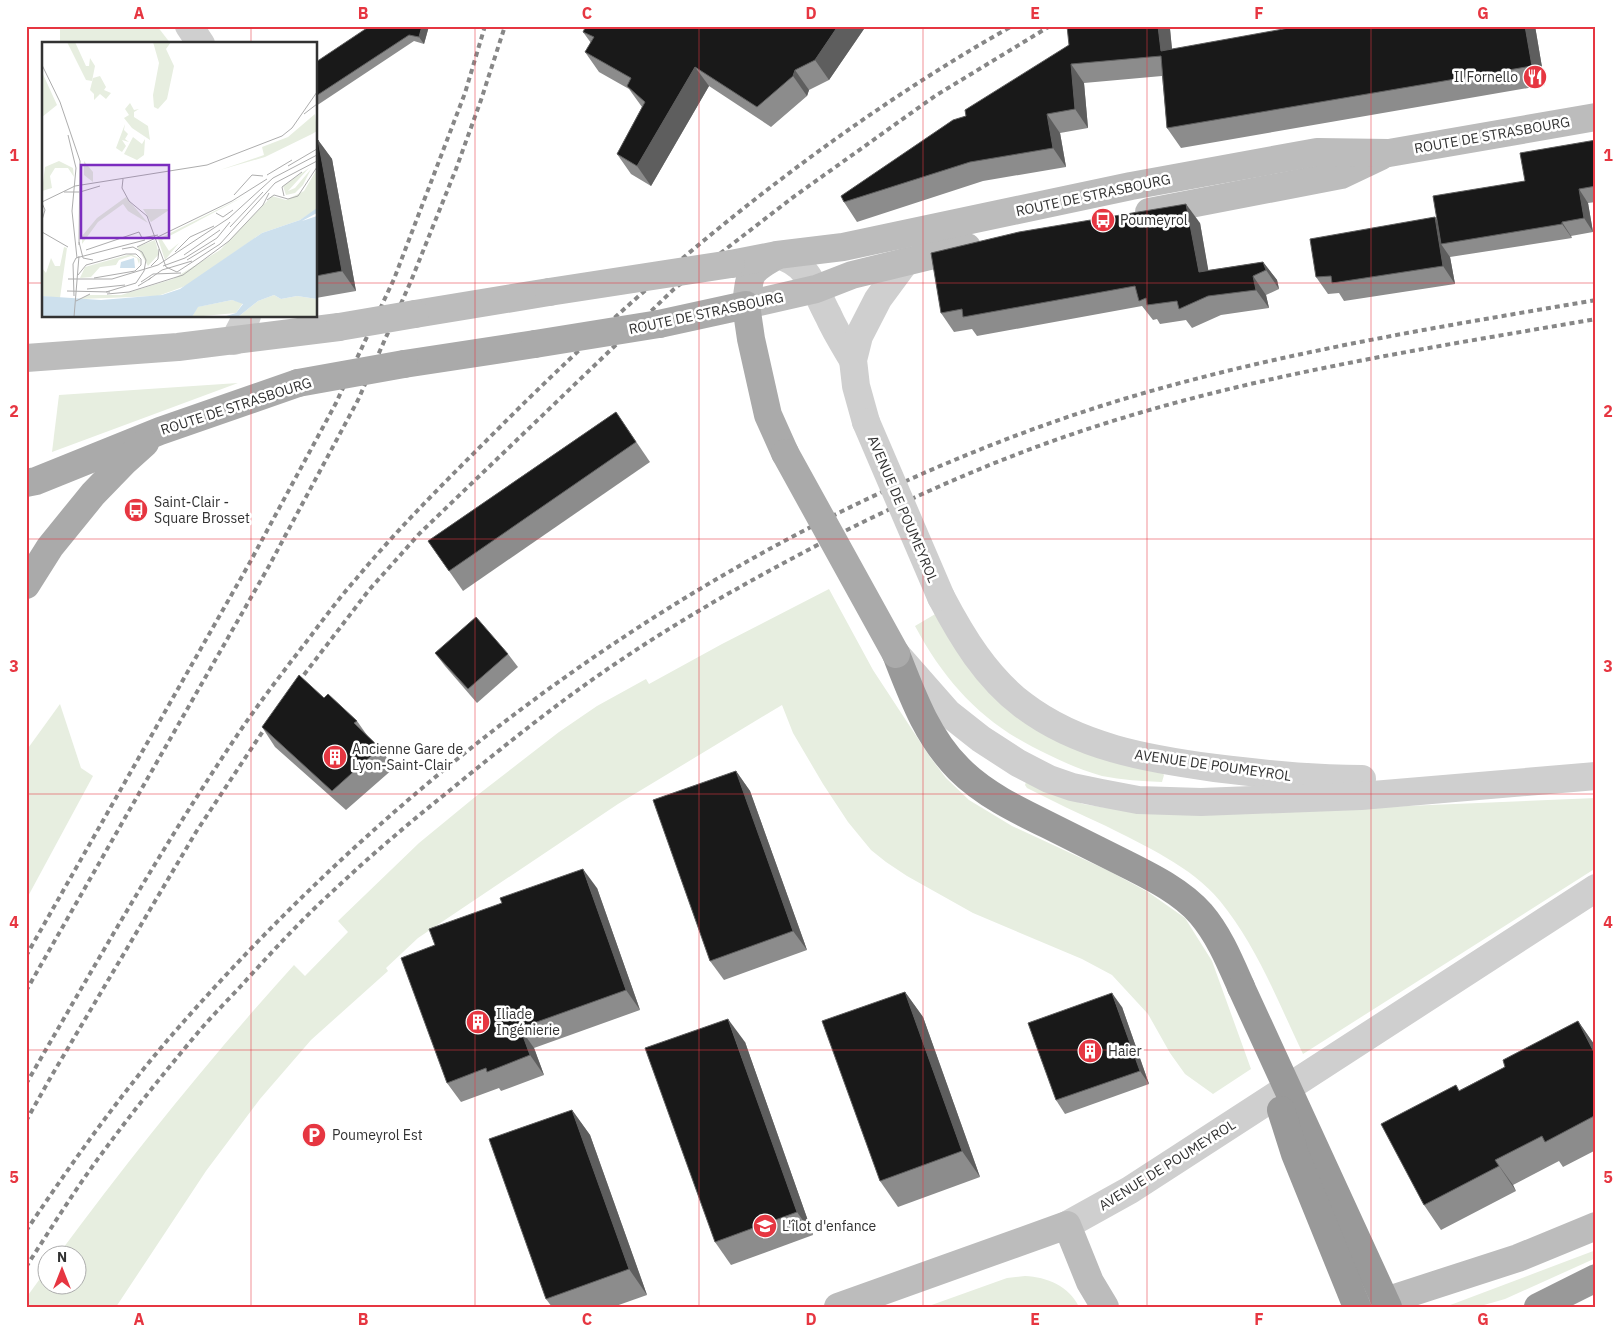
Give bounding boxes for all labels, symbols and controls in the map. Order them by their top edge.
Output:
text: A [134,3,145,23]
text: B [358,3,369,23]
text: C [582,3,592,23]
text: D [805,3,817,23]
text: E [1030,3,1040,23]
text: F [1254,3,1264,23]
text: G [1477,3,1489,23]
inset map [42,42,318,318]
restaurant icon: Il Fornello [1522,64,1548,90]
place label: Il Fornello [1454,68,1518,86]
street label: ROUTE DE STRASBOURG [1413,112,1571,158]
text: 1 [9,145,19,165]
text: 1 [1603,145,1613,165]
street label: ROUTE DE STRASBOURG [1014,170,1172,220]
bus stop icon: Poumeyrol [1090,207,1116,233]
place label: Poumeyrol [1120,211,1188,229]
street label: ROUTE DE STRASBOURG [627,288,785,338]
street label: ROUTE DE STRASBOURG [158,373,314,439]
text: 2 [9,401,19,421]
text: 2 [1603,401,1613,421]
street label: AVENUE DE POUMEYROL [864,433,942,585]
place label: Saint-Clair - Square Brosset [154,493,250,527]
bus stop icon: Saint-Clair - Square Brosset [123,497,149,523]
text: 3 [9,656,19,676]
text: 3 [1603,656,1613,676]
place label: Ancienne Gare de Lyon-Saint-Clair [352,740,463,774]
building icon: Ancienne Gare de Lyon-Saint-Clair [322,744,348,770]
street label: AVENUE DE POUMEYROL [1134,745,1292,785]
text: 4 [9,912,19,932]
text: 4 [1603,912,1613,932]
place label: Iliade Ingénierie [496,1005,560,1039]
building icon: Iliade Ingénierie [465,1009,491,1035]
building icon: Haier [1077,1038,1103,1064]
place label: Haier [1108,1042,1142,1060]
street label: AVENUE DE POUMEYROL [1095,1116,1239,1214]
parking icon: Poumeyrol Est [301,1122,327,1148]
place label: Poumeyrol Est [332,1126,423,1144]
text: 5 [9,1167,19,1187]
text: 5 [1603,1167,1613,1187]
school or university icon: L'îlot d'enfance [752,1213,778,1239]
place label: L'îlot d'enfance [782,1217,877,1235]
north arrow [38,1246,88,1296]
text: N [57,1248,67,1266]
text: A [134,1309,145,1329]
text: B [358,1309,369,1329]
text: C [582,1309,592,1329]
text: D [805,1309,817,1329]
text: E [1030,1309,1040,1329]
text: F [1254,1309,1264,1329]
text: G [1477,1309,1489,1329]

